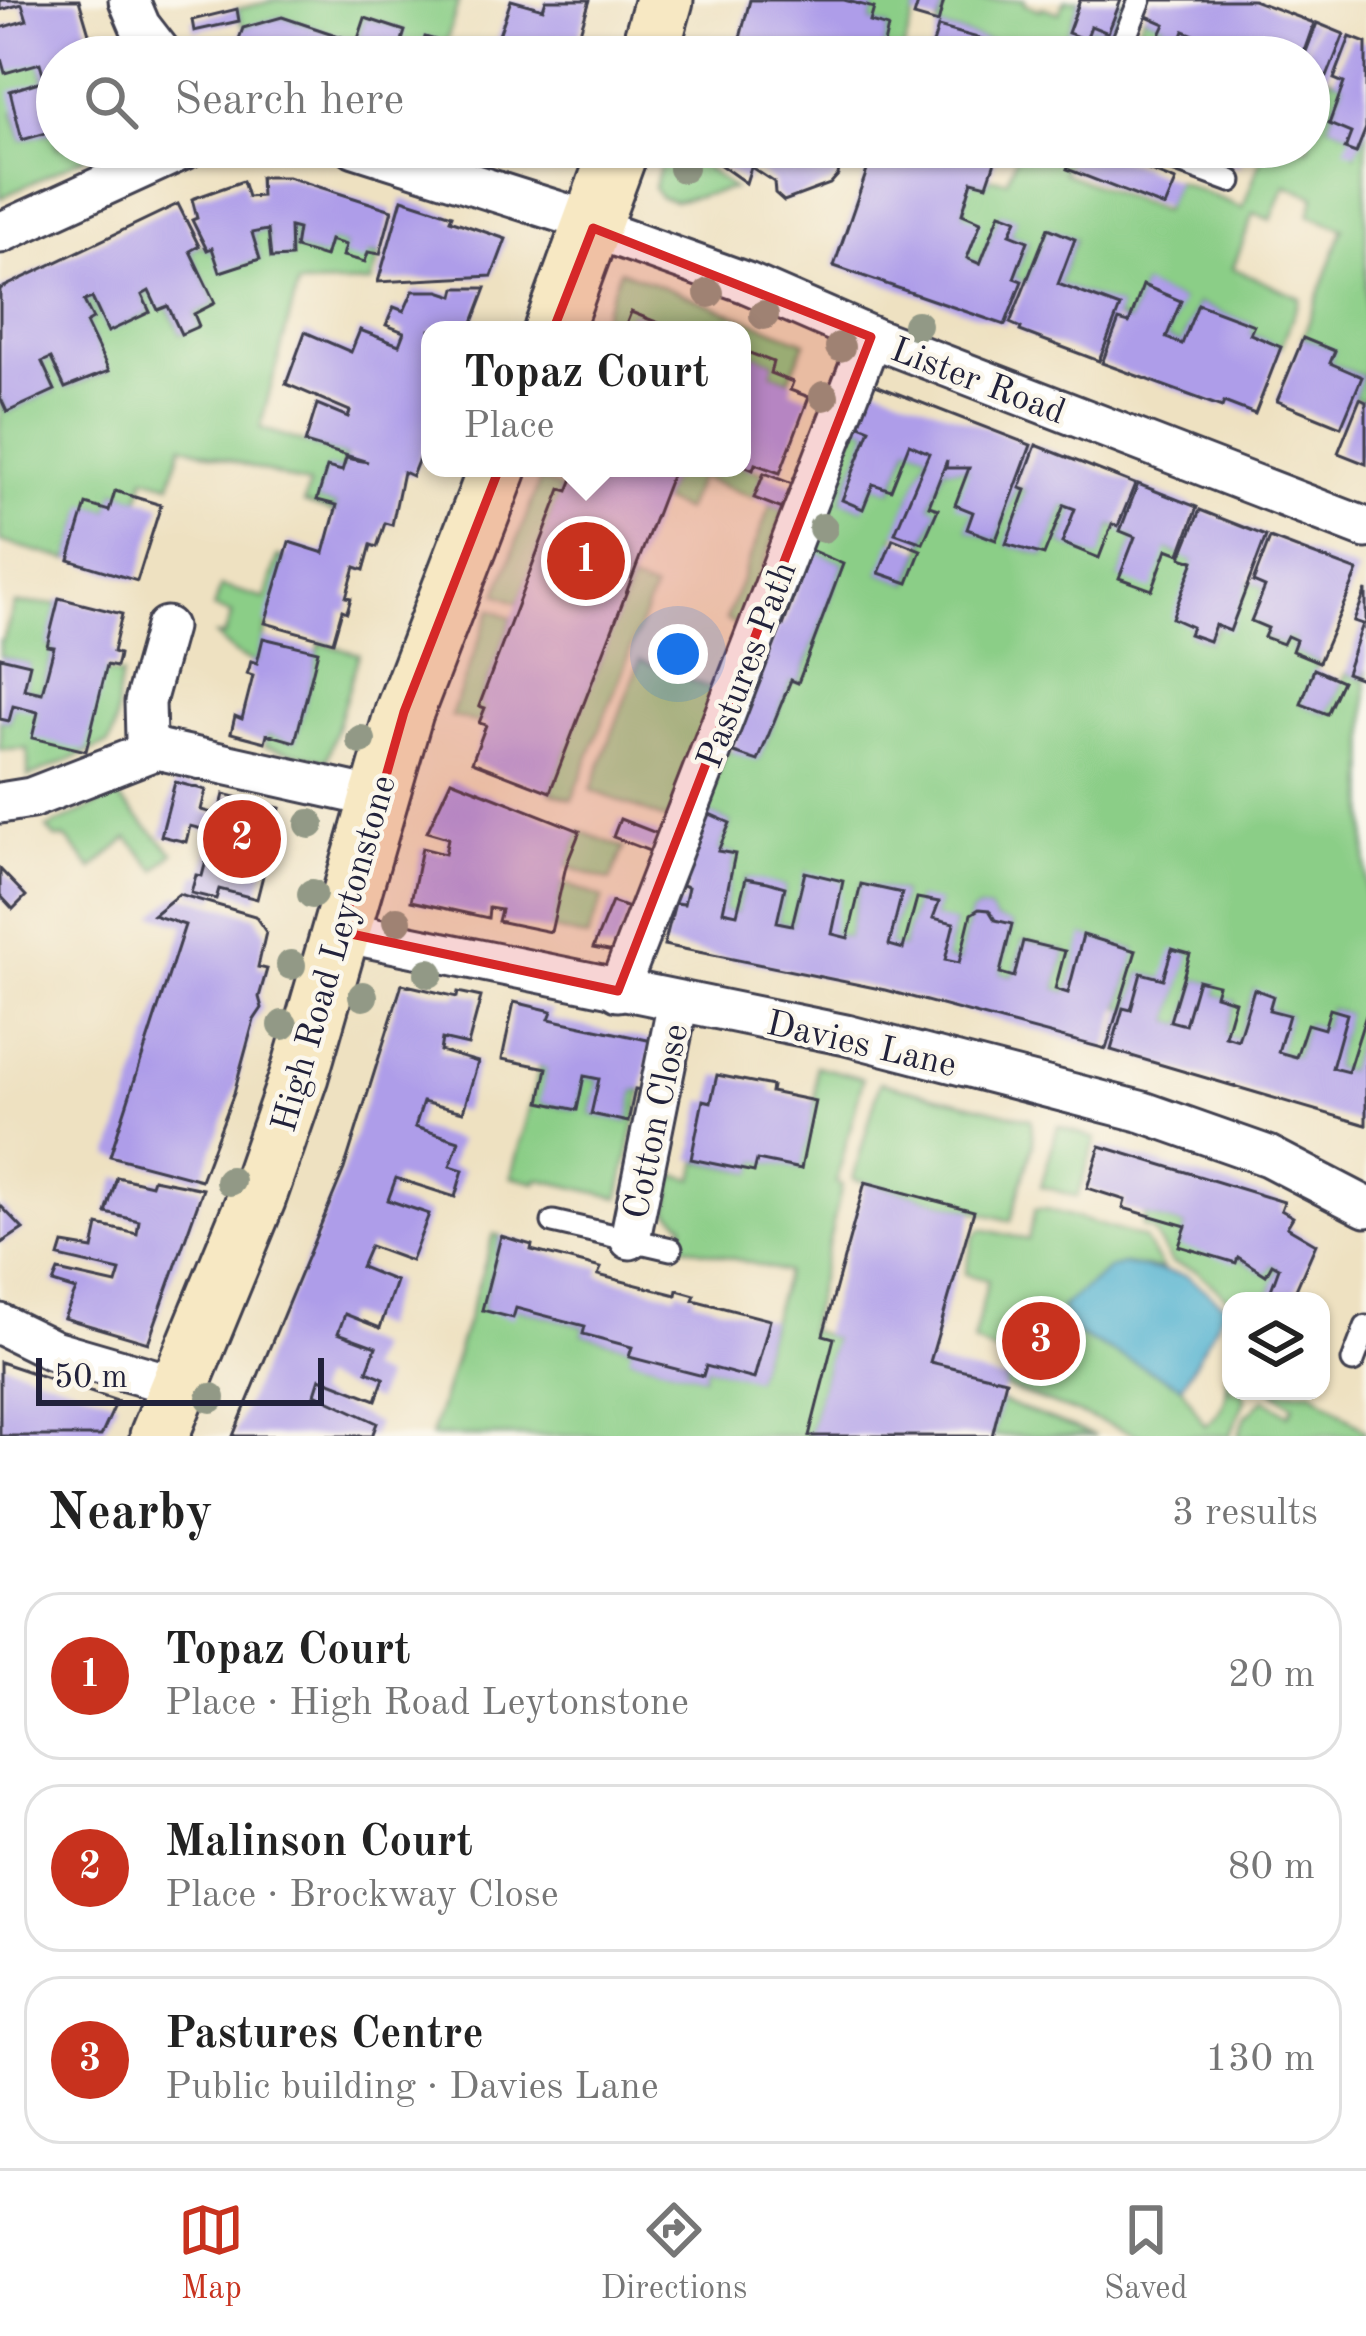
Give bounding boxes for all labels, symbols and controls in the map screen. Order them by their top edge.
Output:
search box [36,36,1330,168]
icon: search [78,69,144,135]
text: Search here [174,79,404,124]
popup [421,321,751,477]
street label: Lister Road [885,333,1070,432]
text: Topaz Court [463,352,709,397]
text: Place [463,407,554,446]
pin: 1 [547,516,625,606]
street label: Pastures Path [693,557,805,774]
your location [648,624,708,684]
street label: High Road Leytonstone [268,772,404,1137]
pin: 2 [203,794,281,884]
street label: Davies Lane [763,1007,960,1085]
street label: Cotton Close [620,1021,696,1223]
map controls [1222,1292,1330,1400]
button: layers [1222,1292,1330,1400]
pin: 3 [1002,1296,1080,1386]
scale bar [36,1352,324,1405]
text: 50 m [54,1362,128,1395]
text: Nearby [48,1489,213,1540]
text: 3 results [1172,1494,1318,1533]
text: Topaz Court [165,1629,411,1674]
text: 1 [79,1656,101,1695]
text: 20 m [1228,1656,1315,1695]
text: Place · High Road Leytonstone [165,1684,689,1723]
text: Malinson Court [165,1821,473,1866]
text: 2 [79,1848,101,1887]
text: 80 m [1228,1848,1315,1887]
text: Place · Brockway Close [165,1876,559,1915]
text: Pastures Centre [165,2013,484,2058]
text: 3 [79,2040,101,2079]
text: 130 m [1205,2040,1315,2079]
text: Public building · Davies Lane [165,2068,659,2107]
tab: Map [178,2197,244,2310]
tab: Directions [601,2197,747,2310]
tab: Saved [1104,2197,1188,2310]

